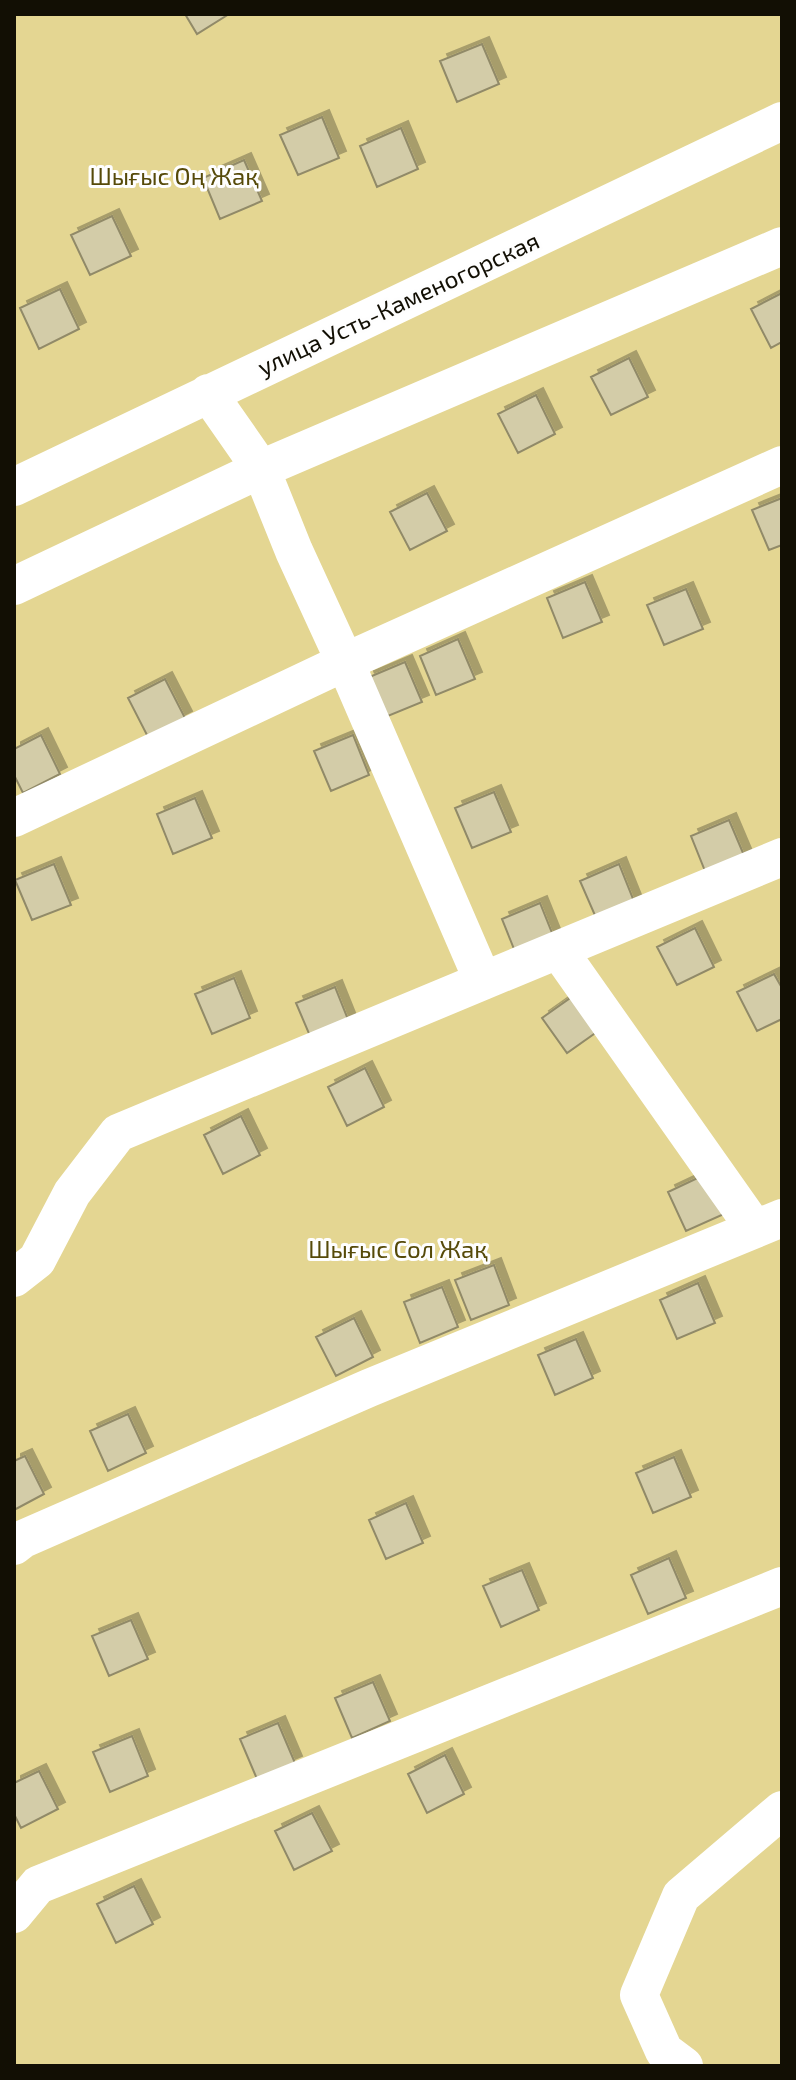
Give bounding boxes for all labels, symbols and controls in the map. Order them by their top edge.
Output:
park label: Шығыс Оң Жақ [89,161,259,190]
street label: улица Усть-Каменогорская [253,225,544,382]
park label: Шығыс Сол Жақ [308,1234,488,1263]

